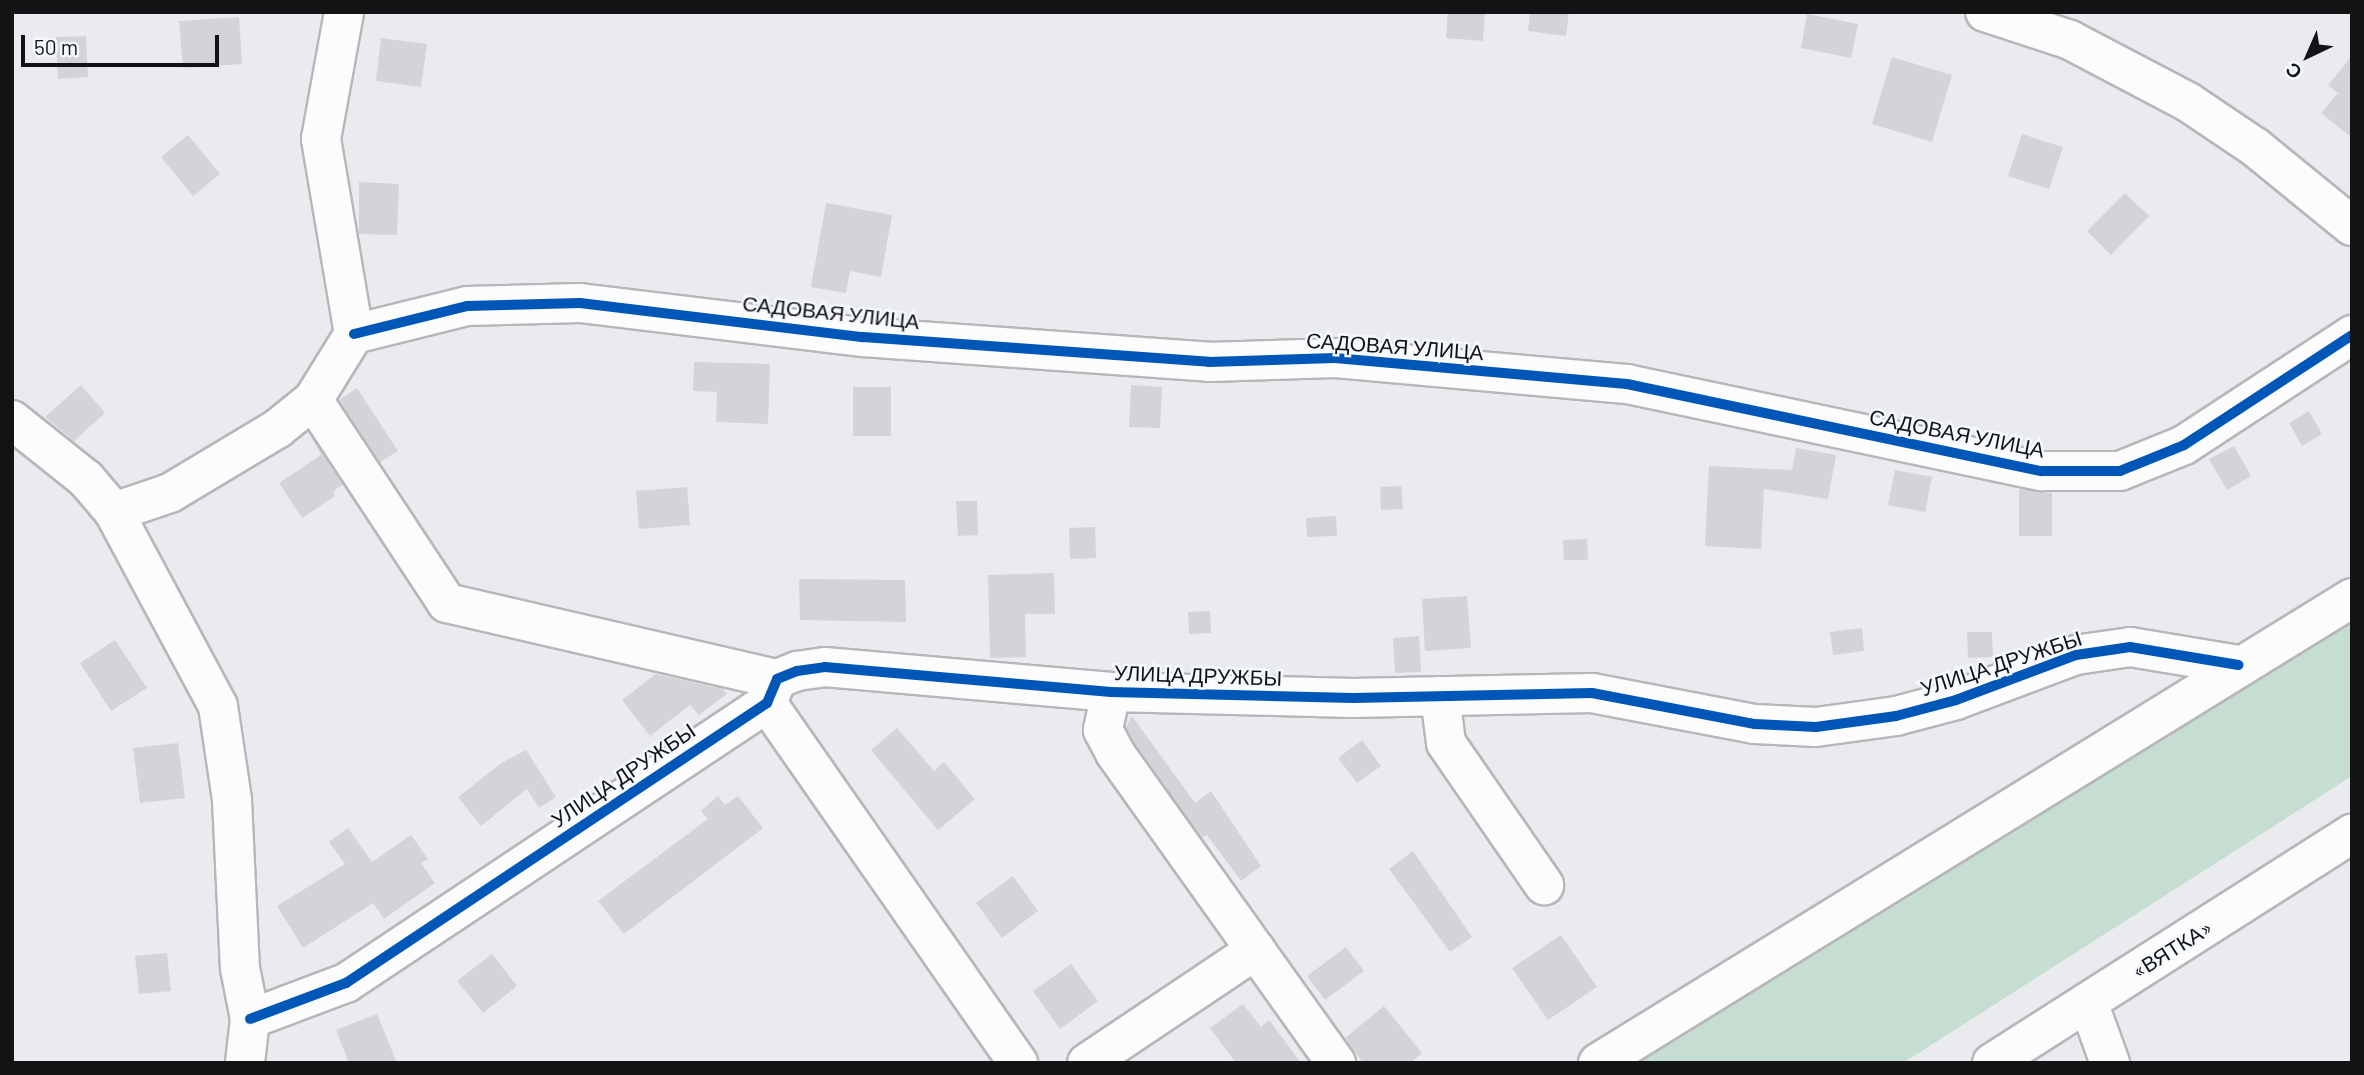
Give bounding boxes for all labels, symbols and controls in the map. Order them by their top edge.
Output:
scale bar [24,21,222,65]
north arrow [2273,21,2343,91]
text: 50 m [34,34,78,59]
text: С [2280,58,2306,85]
street label: САДОВАЯ УЛИЦА [741,290,921,334]
street label: САДОВАЯ УЛИЦА [1305,327,1485,365]
street label: САДОВАЯ УЛИЦА [1867,404,2047,462]
street label: УЛИЦА ДРУЖБЫ [1917,625,2085,701]
street label: УЛИЦА ДРУЖБЫ [1114,659,1282,691]
street label: УЛИЦА ДРУЖБЫ [546,718,700,832]
street label: «ВЯТКА» [2127,914,2217,984]

